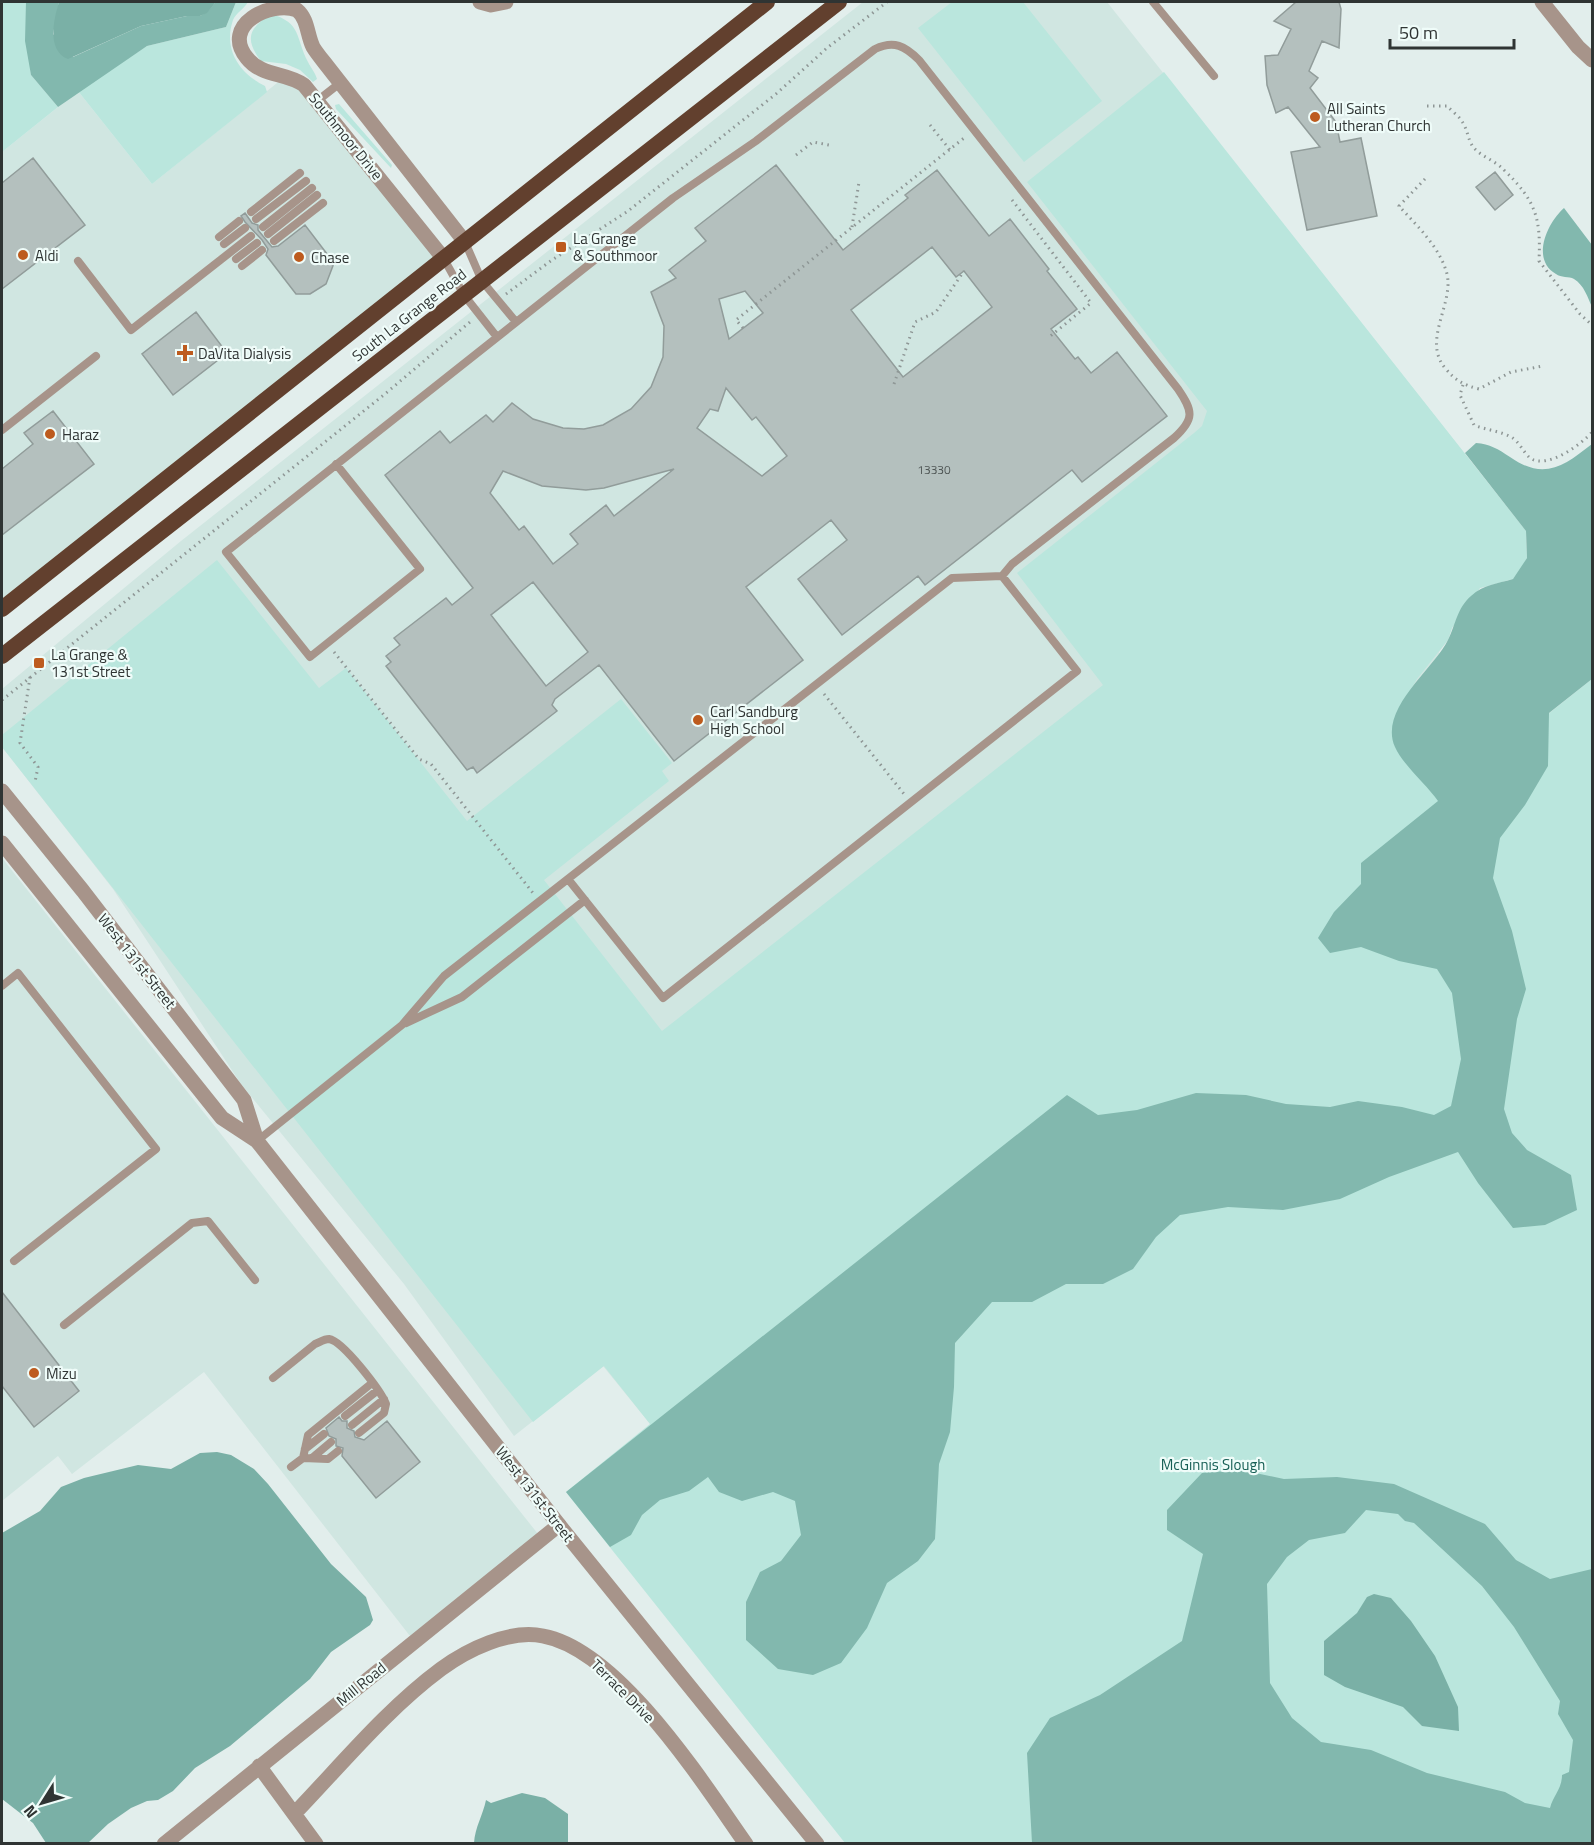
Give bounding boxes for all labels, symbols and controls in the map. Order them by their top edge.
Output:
scale bar [1390,12,1514,50]
text: 50 m [1399,19,1438,46]
street label: Southmoor Drive [303,87,389,185]
place label: All Saints Lutheran Church [1327,97,1431,137]
marker: All Saints Lutheran Church [1308,110,1322,124]
place label: La Grange & Southmoor [573,227,658,267]
marker: La Grange & Southmoor [554,240,568,254]
place label: Aldi [35,244,59,267]
place label: Chase [311,246,349,269]
marker: Aldi [16,248,30,262]
marker: Chase [292,250,306,264]
street label: South La Grange Road [347,263,471,367]
place label: DaVita Dialysis [198,342,291,365]
marker: DaVita Dialysis [176,344,194,362]
place label: Haraz [62,423,99,446]
marker: Haraz [43,427,57,441]
house number: 13330 [917,460,951,479]
place label: La Grange & 131st Street [51,643,131,683]
marker: La Grange & 131st Street [32,656,46,670]
place label: Carl Sandburg High School [710,700,798,740]
marker: Carl Sandburg High School [691,713,705,727]
street label: West 131st Street [92,908,182,1014]
place label: Mizu [46,1362,77,1385]
marker: Mizu [27,1366,41,1380]
street label: West 131st Street [490,1441,580,1547]
park label: McGinnis Slough [1161,1453,1265,1476]
street label: Terrace Drive [586,1654,660,1728]
street label: Mill Road [331,1657,391,1711]
north arrow [12,1773,72,1833]
text: N [17,1800,43,1824]

